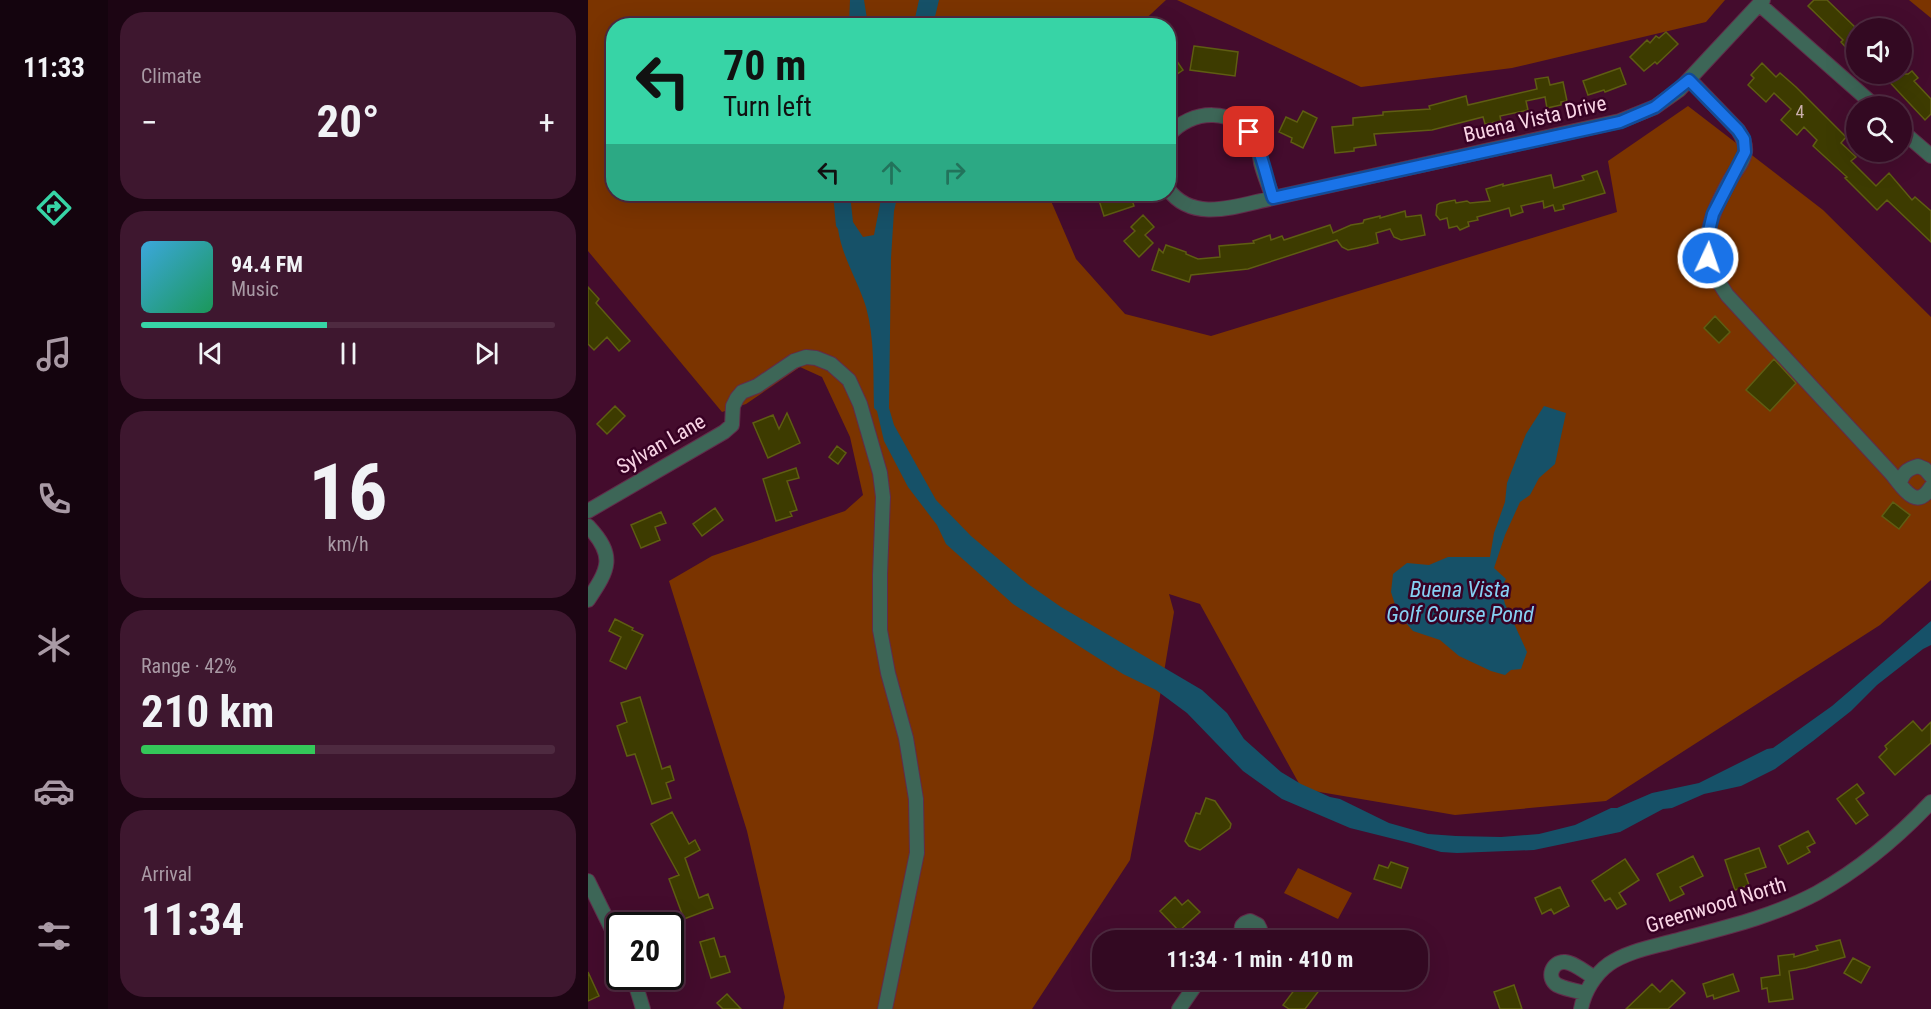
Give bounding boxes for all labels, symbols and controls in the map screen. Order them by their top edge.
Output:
map controls [1846,18,1912,162]
button: sound [1846,18,1912,84]
text: 70 m [723,41,806,90]
icon: left [624,42,702,120]
text: 11:33 [23,52,85,84]
text: Climate [141,64,201,88]
text: Turn left [723,91,812,123]
street label: Buena Vista Drive [1461,91,1609,147]
text: 20° [317,95,380,148]
button: search [1846,96,1912,162]
house number: 4 [1796,101,1805,122]
text: − [141,103,158,142]
text: + [539,103,555,142]
pin [1223,106,1274,157]
icon: arrive [1232,115,1265,148]
icon: left [812,156,845,189]
icon: ahead [875,156,908,189]
icon: right [938,156,971,189]
icon: directions [33,187,75,229]
position arrow [1676,226,1740,290]
text: 94.4 FM [231,252,303,277]
text: Music [231,277,279,301]
icon: music [33,333,75,375]
icon: previous [194,337,227,370]
icon: pause [332,337,365,370]
icon: next [470,337,503,370]
street label: Sylvan Lane [612,409,710,479]
text: 16 [309,447,387,538]
icon: phone [33,478,75,520]
text: km/h [327,532,369,556]
water label: Buena Vista Golf Course Pond [1386,577,1534,627]
icon: climate [33,624,75,666]
text: Range · 42% [141,654,237,678]
text: 210 km [141,685,274,738]
icon: car [33,770,75,812]
text: Arrival [141,862,192,886]
street label: Greenwood North [1643,872,1789,938]
text: 11:34 [141,893,244,946]
speed limit sign: 20 [606,912,684,990]
icon: filters [33,915,75,957]
text: 11:34 · 1 min · 410 m [1167,947,1353,972]

